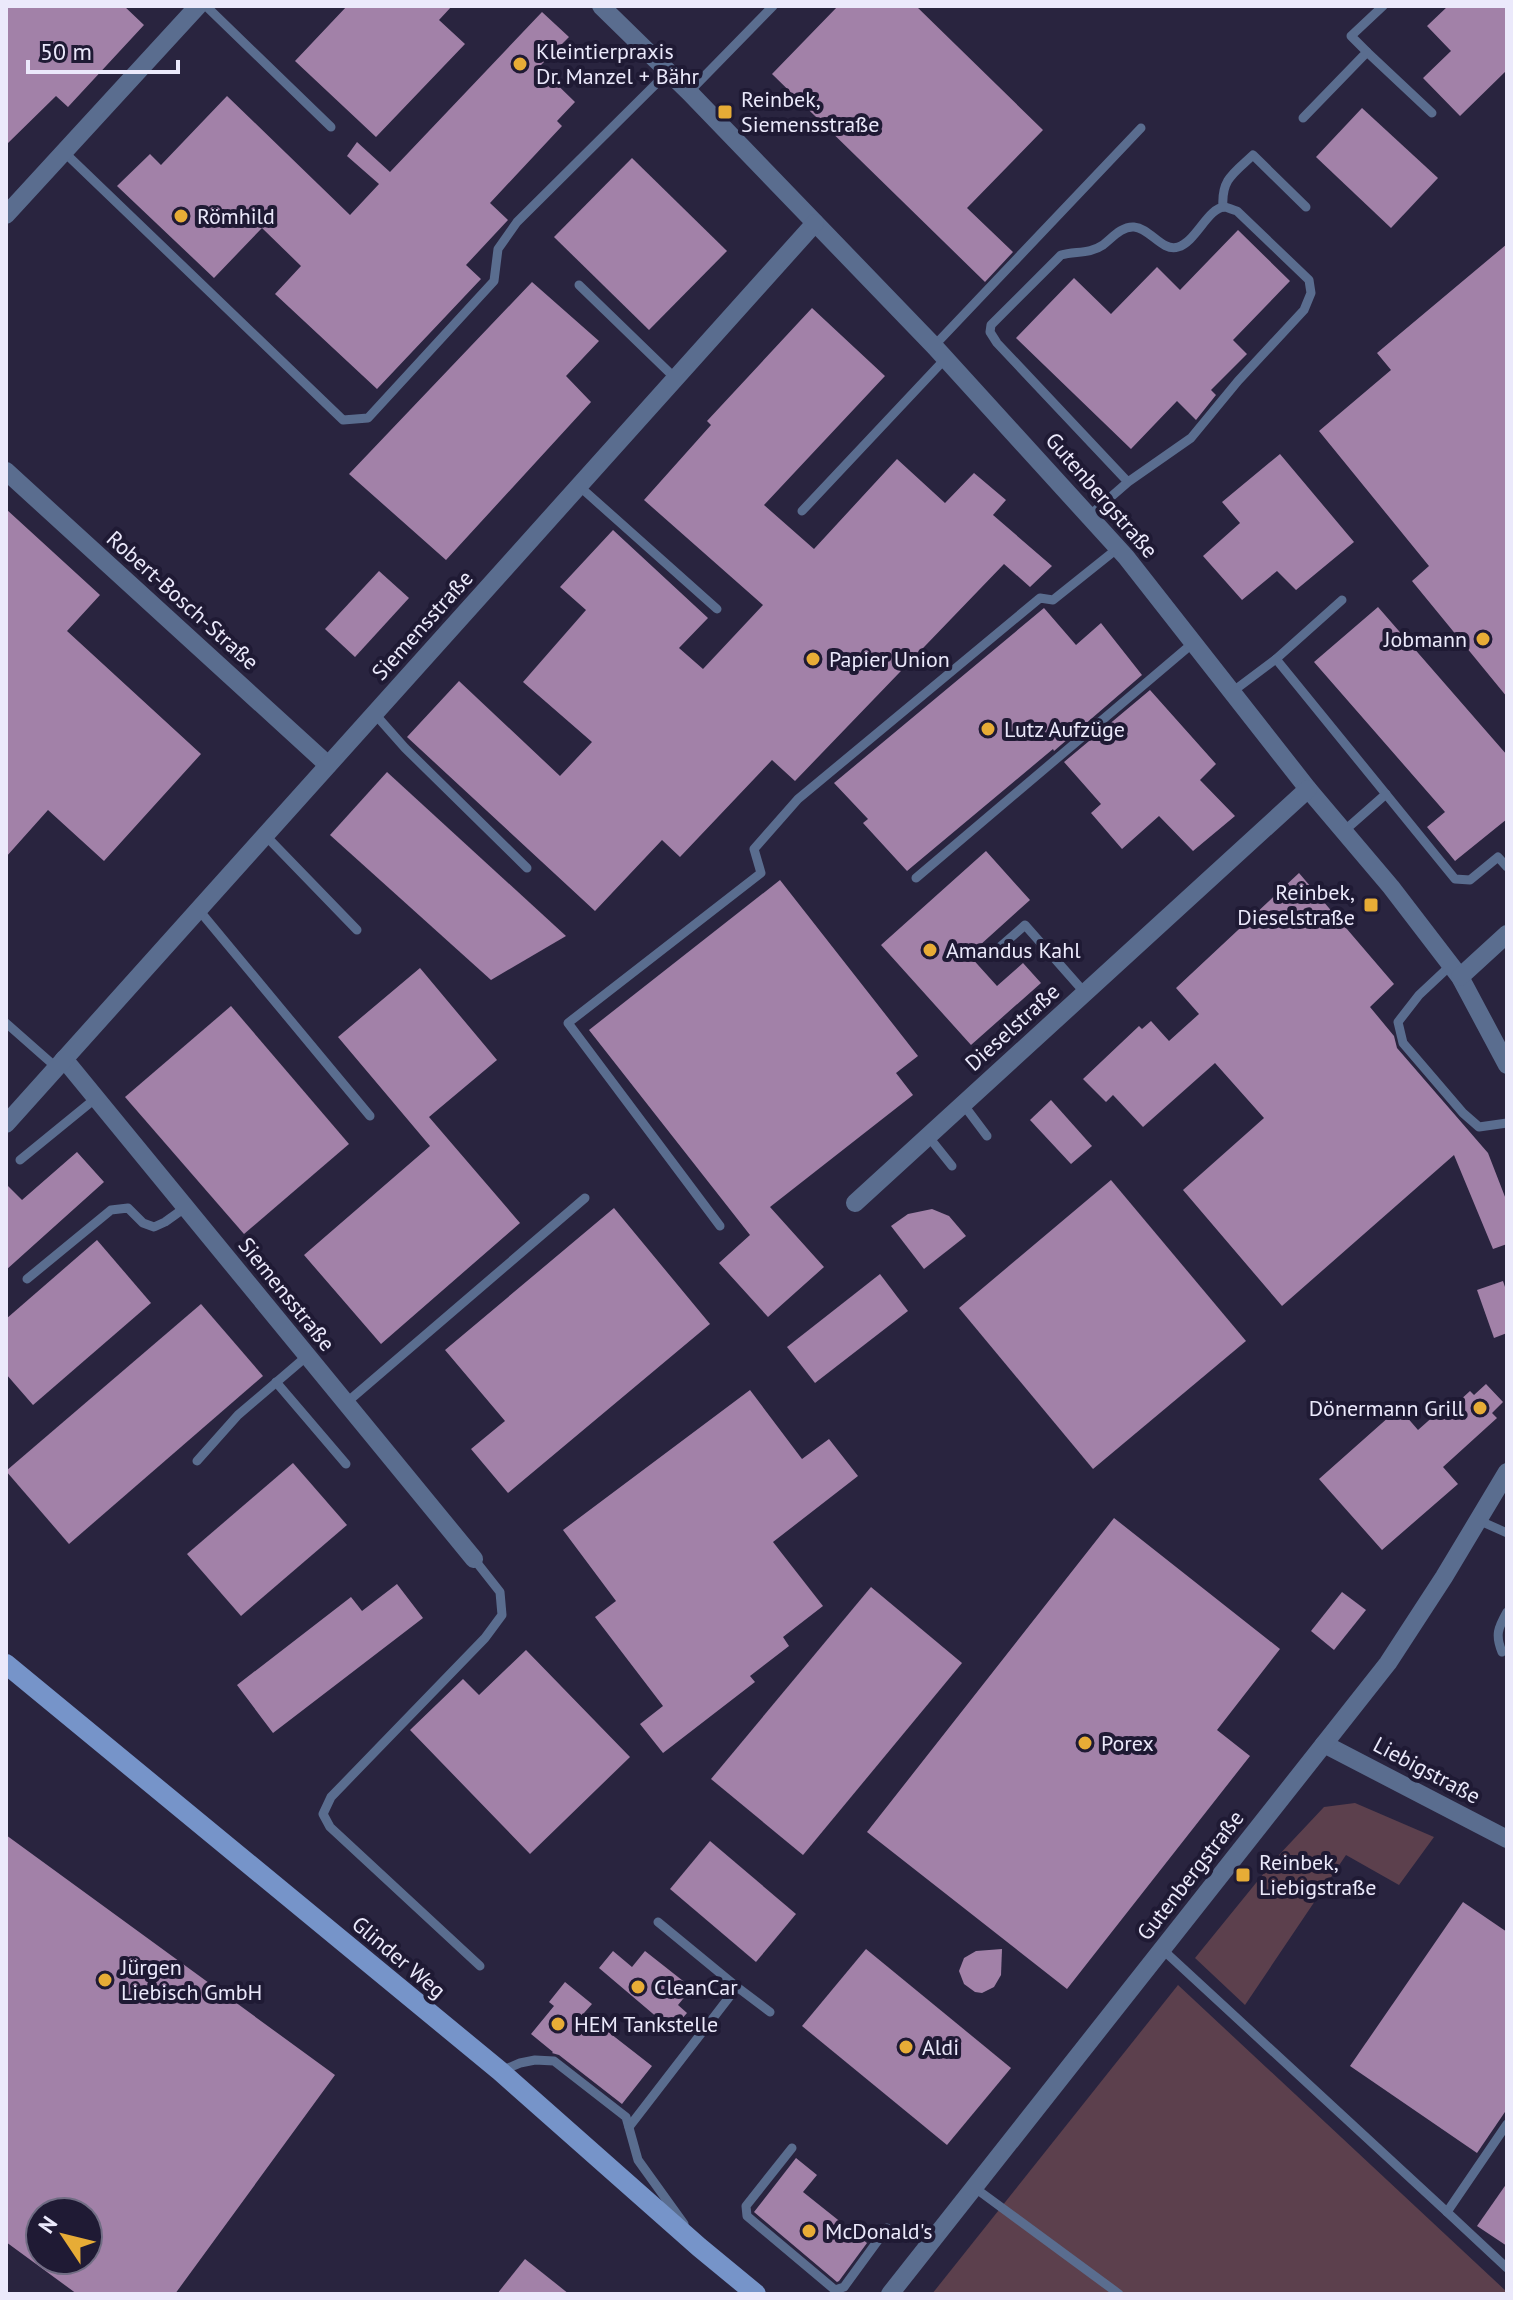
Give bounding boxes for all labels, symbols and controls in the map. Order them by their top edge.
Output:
scale bar [28,24,178,74]
text: 50 m [40,36,92,67]
place label: Kleintierpraxis Dr. Manzel + Bähr [536,37,699,90]
marker: Kleintierpraxis Dr. Manzel + Bähr [511,55,529,73]
place label: Reinbek, Siemensstraße [741,85,879,138]
marker: Reinbek, Siemensstraße [716,103,734,121]
place label: Römhild [197,202,275,230]
marker: Römhild [172,207,190,225]
street label: Gutenbergstraße [1040,426,1164,564]
street label: Robert-Bosch-Straße [101,524,265,676]
street label: Siemensstraße [365,564,479,686]
place label: Jobmann [1383,625,1467,653]
marker: Jobmann [1474,630,1492,648]
place label: Papier Union [829,645,950,673]
marker: Papier Union [804,650,822,668]
place label: Lutz Aufzüge [1004,715,1125,743]
marker: Lutz Aufzüge [979,720,997,738]
place label: Reinbek, Dieselstraße [1237,878,1355,931]
marker: Reinbek, Dieselstraße [1362,896,1380,914]
place label: Amandus Kahl [946,936,1081,964]
marker: Amandus Kahl [921,941,939,959]
street label: Dieselstraße [959,977,1065,1077]
street label: Siemensstraße [233,1231,341,1357]
place label: Dönermann Grill [1309,1394,1465,1422]
marker: Dönermann Grill [1471,1399,1489,1417]
place label: Porex [1101,1729,1154,1757]
street label: Liebigstraße [1369,1730,1485,1810]
marker: Porex [1076,1734,1094,1752]
street label: Gutenbergstraße [1131,1804,1249,1946]
place label: Reinbek, Liebigstraße [1259,1848,1376,1901]
marker: Reinbek, Liebigstraße [1234,1866,1252,1884]
street label: Glinder Weg [346,1910,452,2004]
place label: Jürgen Liebisch GmbH [120,1953,262,2006]
marker: Jürgen Liebisch GmbH [96,1971,114,1989]
place label: CleanCar [654,1973,738,2001]
marker: CleanCar [629,1978,647,1996]
place label: HEM Tankstelle [574,2010,718,2038]
marker: HEM Tankstelle [549,2015,567,2033]
place label: Aldi [922,2033,959,2061]
marker: Aldi [897,2038,915,2056]
north arrow [24,2196,104,2276]
text: N [32,2211,63,2238]
place label: McDonald's [825,2217,932,2245]
marker: McDonald's [800,2222,818,2240]

